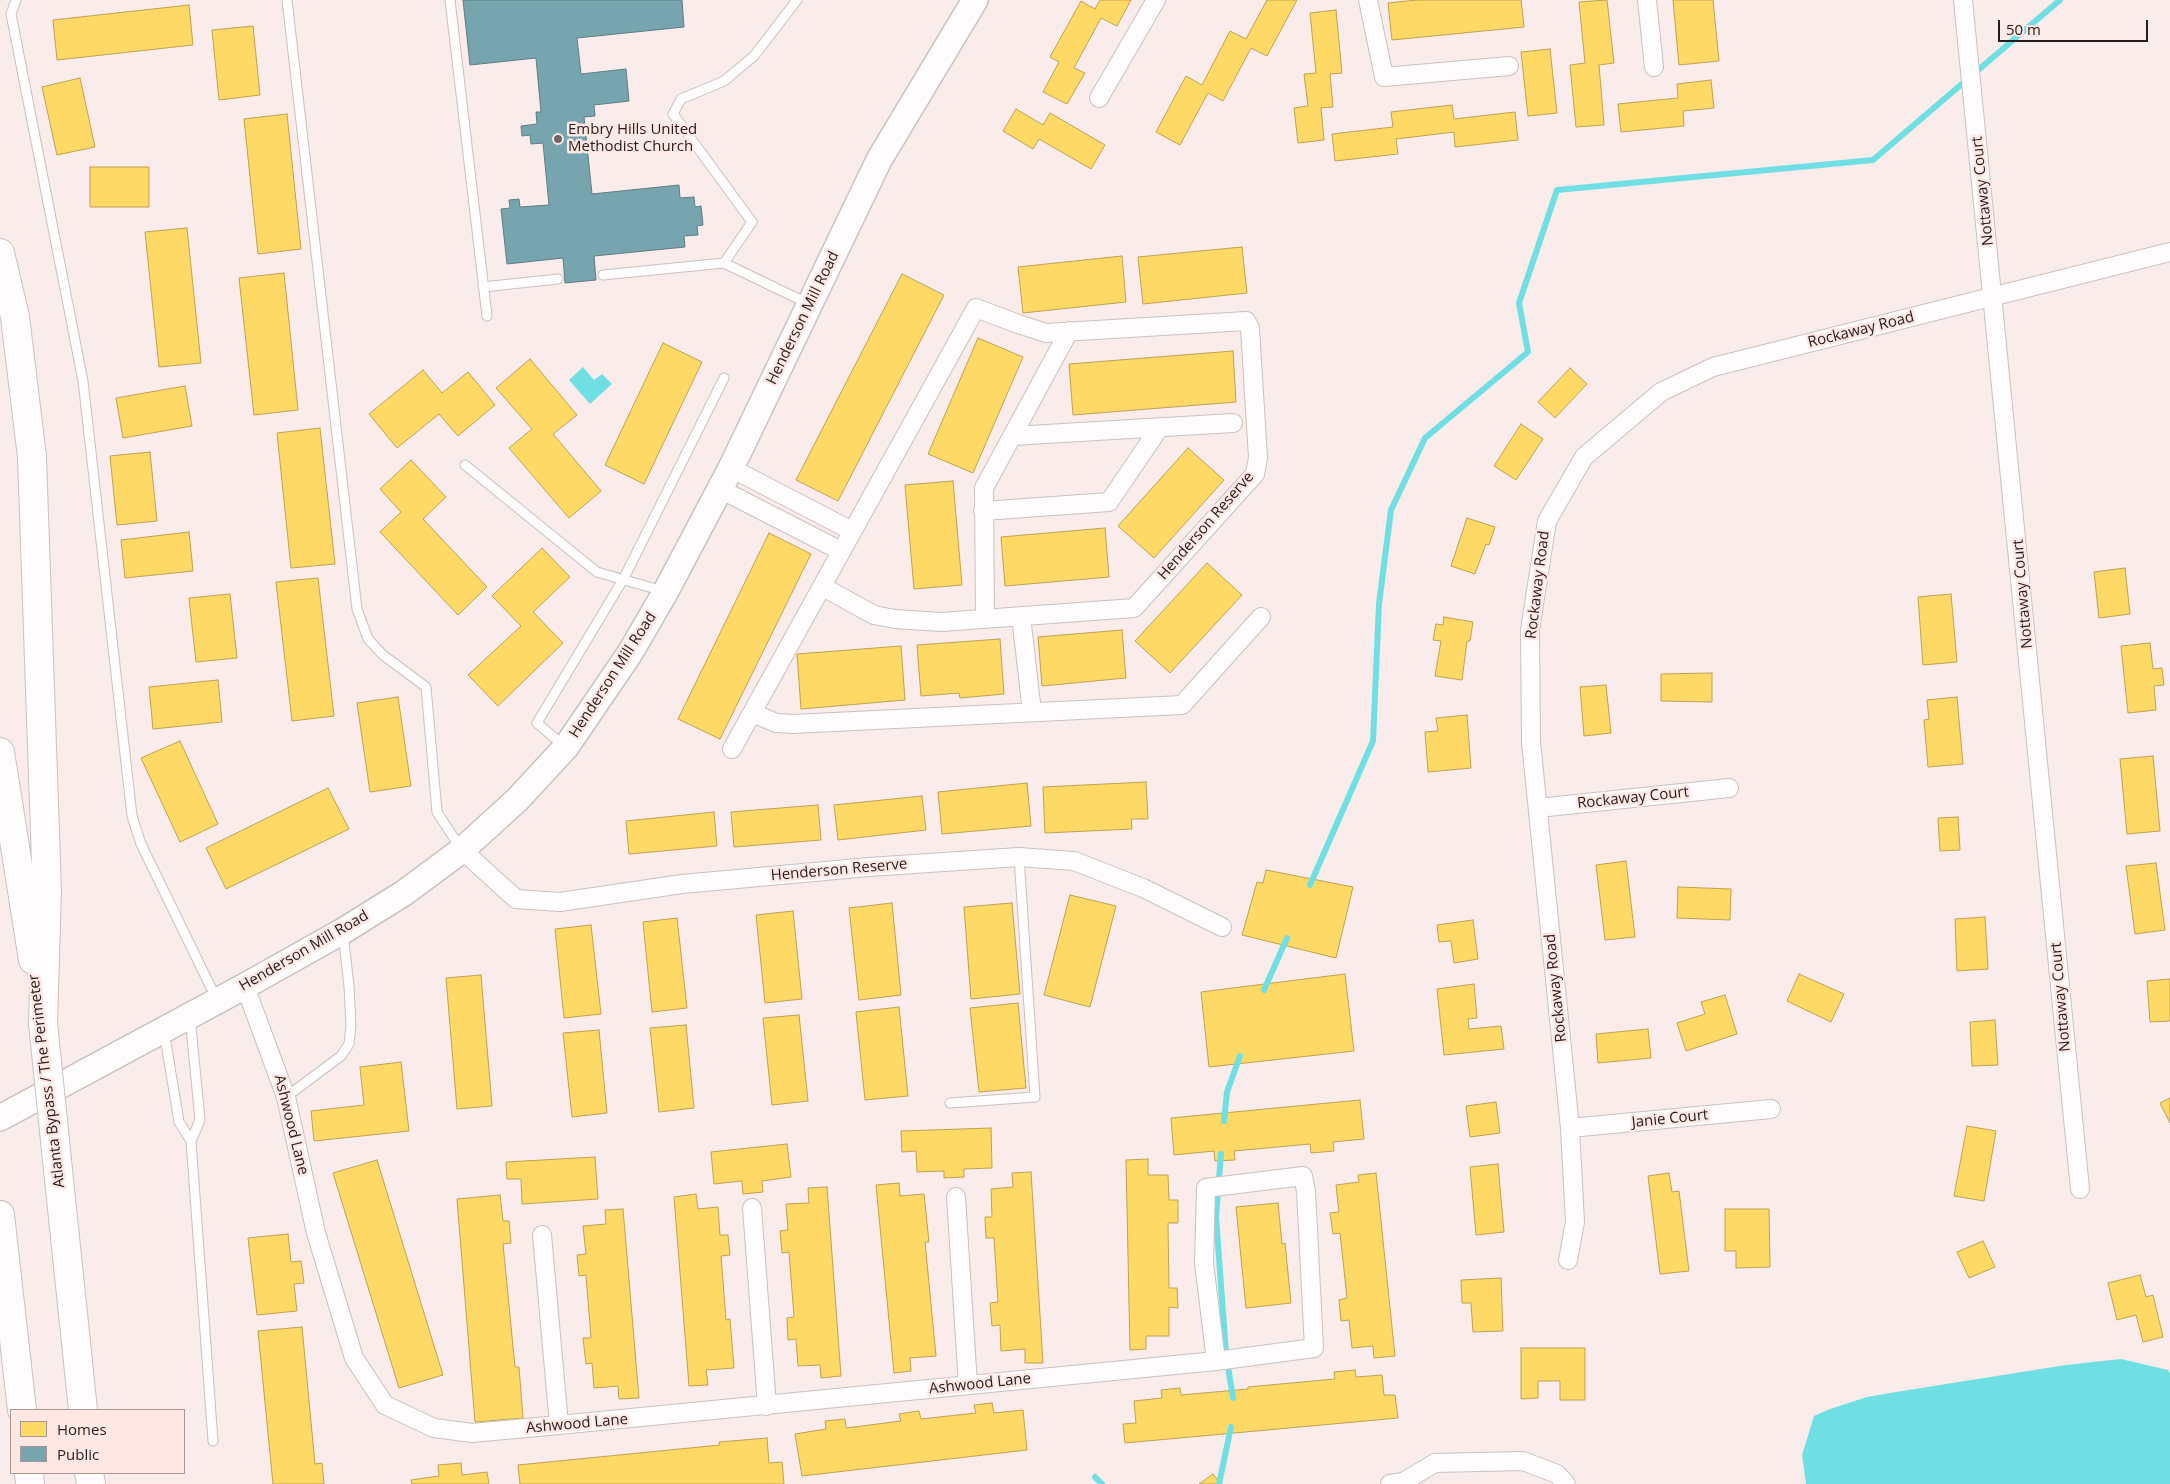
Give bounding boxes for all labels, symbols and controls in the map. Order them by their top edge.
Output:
scale bar [2000,10,2150,42]
text: 50 m [2006,19,2041,39]
place label: Embry Hills United Methodist Church [568,121,697,156]
marker: Embry Hills United Methodist Church [552,133,564,145]
street label: Nottaway Court [1968,135,1998,247]
street label: Henderson Mill Road [763,248,843,388]
street label: Rockaway Road [1806,308,1916,352]
street label: Henderson Reserve [1154,468,1258,584]
street label: Rockaway Road [1522,530,1554,640]
street label: Nottaway Court [2009,538,2037,650]
street label: Henderson Mill Road [566,609,660,741]
street label: Rockaway Court [1576,783,1690,813]
street label: Henderson Reserve [770,855,908,885]
street label: Henderson Mill Road [236,907,372,995]
street label: Rockaway Road [1541,933,1571,1043]
street label: Nottaway Court [2047,941,2075,1053]
street label: Atlanta Bypass / The Perimeter [25,973,69,1189]
street label: Ashwood Lane [270,1073,312,1177]
street label: Janie Court [1631,1106,1709,1132]
street label: Ashwood Lane [928,1370,1032,1398]
legend [10,1409,185,1474]
street label: Ashwood Lane [525,1411,629,1437]
text: Homes [57,1419,107,1439]
text: Public [57,1444,99,1464]

